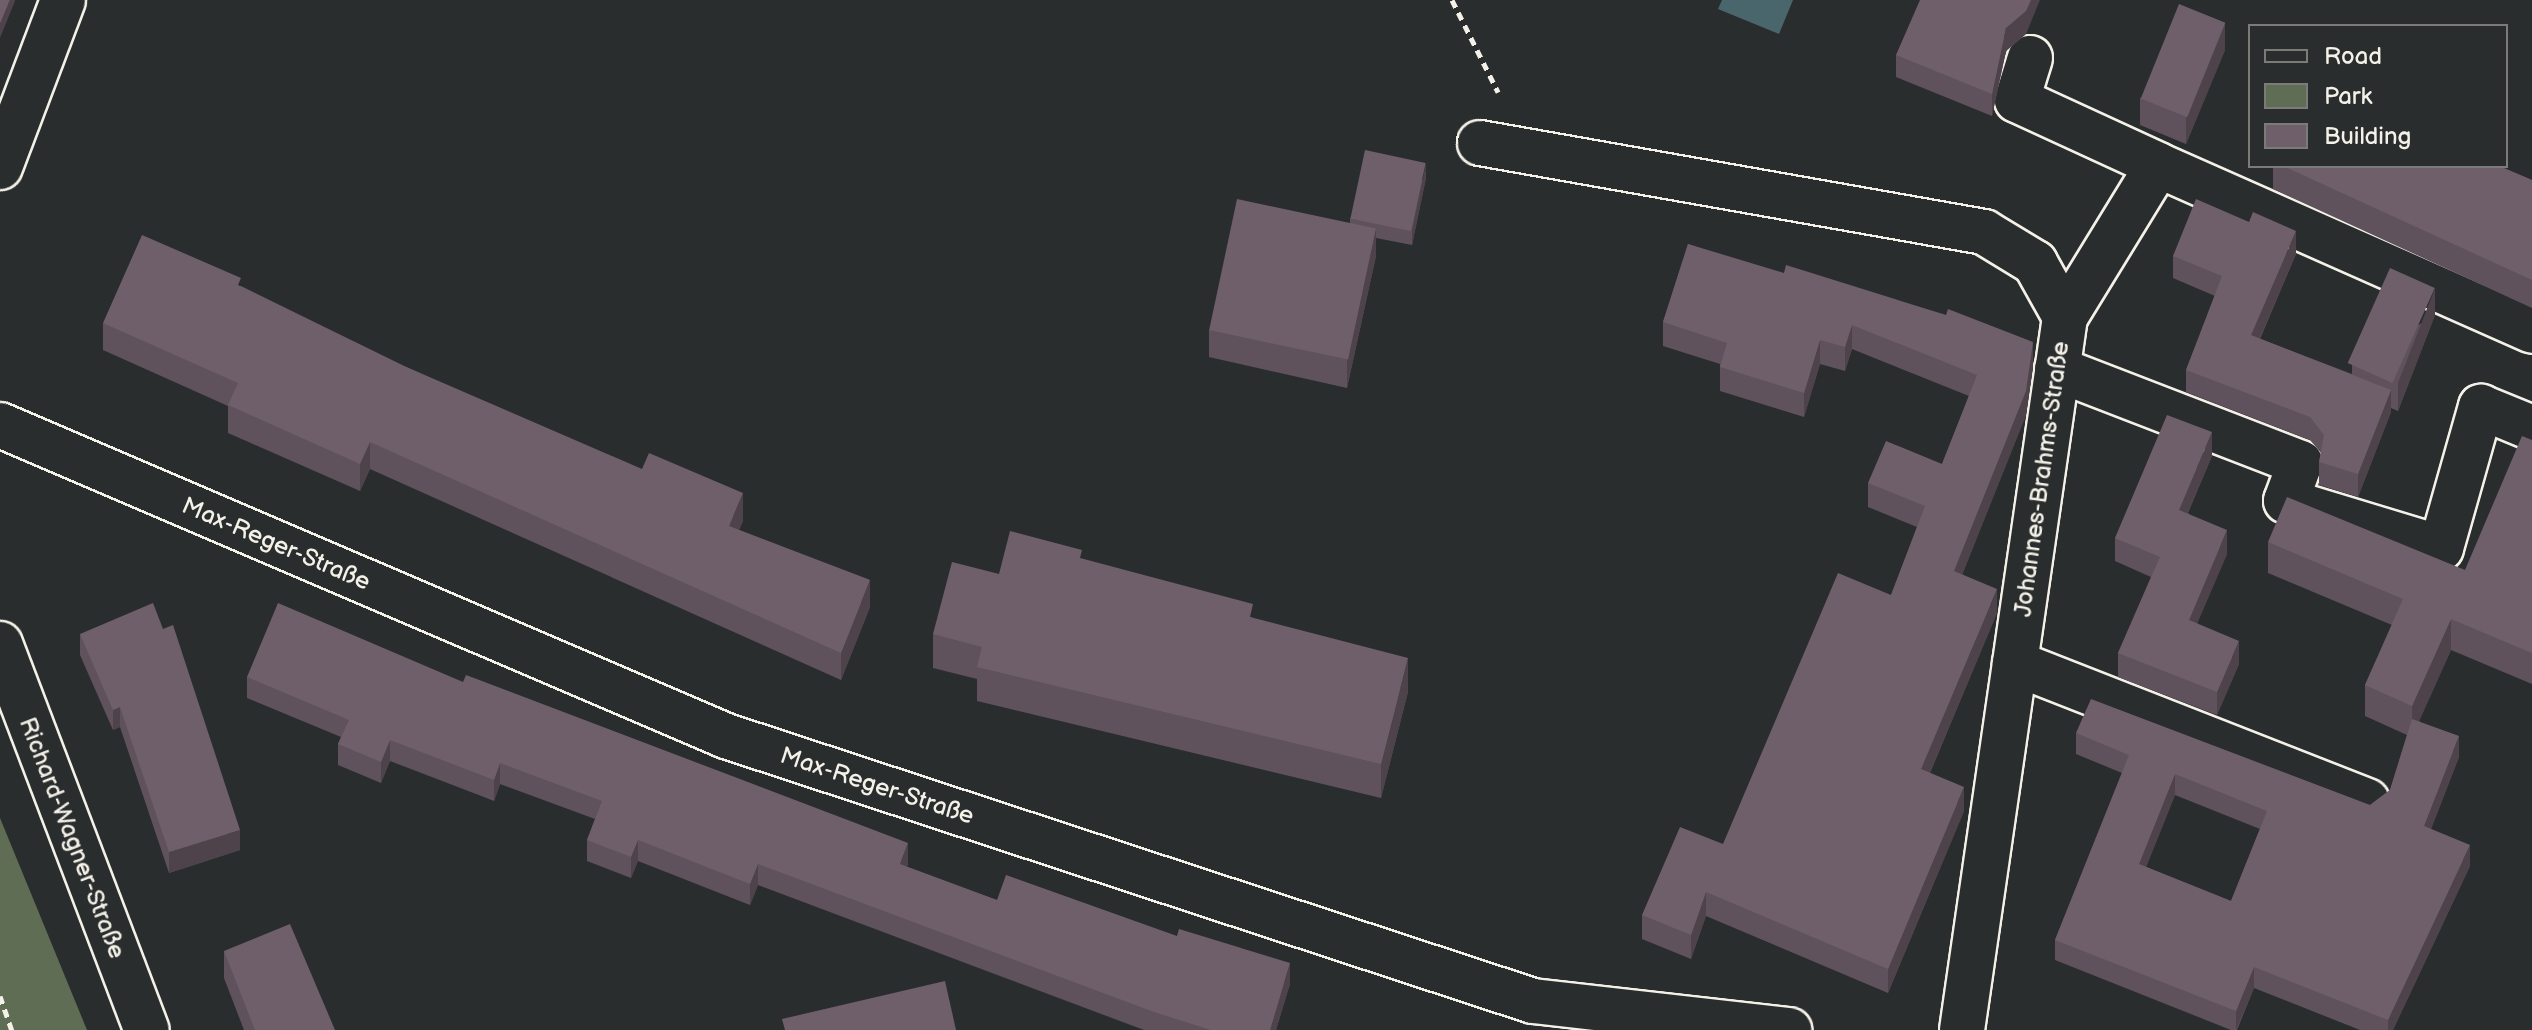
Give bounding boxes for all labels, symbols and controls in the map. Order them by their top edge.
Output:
legend [2248,24,2508,168]
text: Road [2324,42,2382,71]
text: Park [2324,82,2372,111]
text: Building [2324,122,2411,151]
street label: Johannes-Brahms-Straße [2008,339,2076,619]
street label: Max-Reger-Straße [178,491,374,597]
street label: Richard-Wagner-Straße [13,713,131,963]
street label: Max-Reger-Straße [777,741,977,831]

